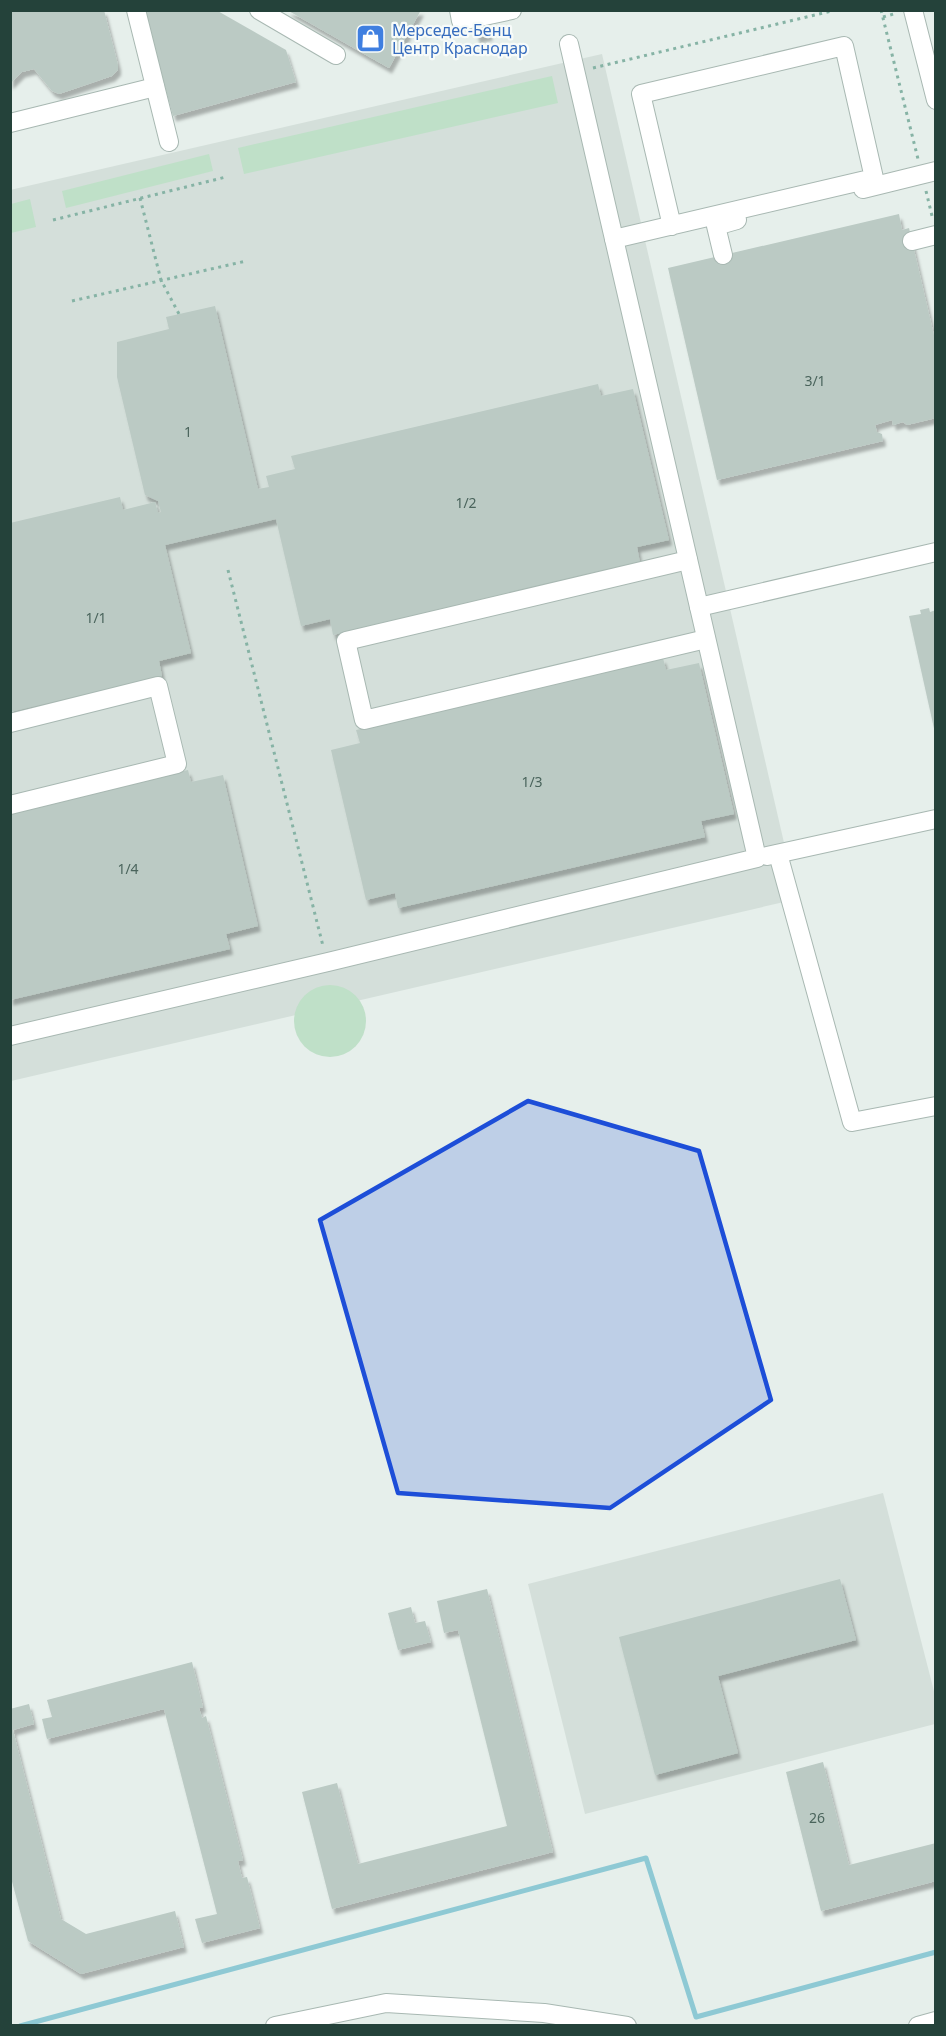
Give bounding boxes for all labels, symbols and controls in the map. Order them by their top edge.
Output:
place label: Мерседес-Бенц Центр Краснодар [392,19,528,59]
shop icon: Мерседес-Бенц Центр Краснодар [355,23,387,55]
house number: 3/1 [804,371,826,390]
house number: 1 [184,422,192,441]
house number: 1/2 [455,493,477,512]
house number: 1/1 [85,608,107,627]
house number: 1/3 [521,772,543,791]
house number: 1/4 [117,859,139,878]
house number: 26 [809,1808,825,1827]

